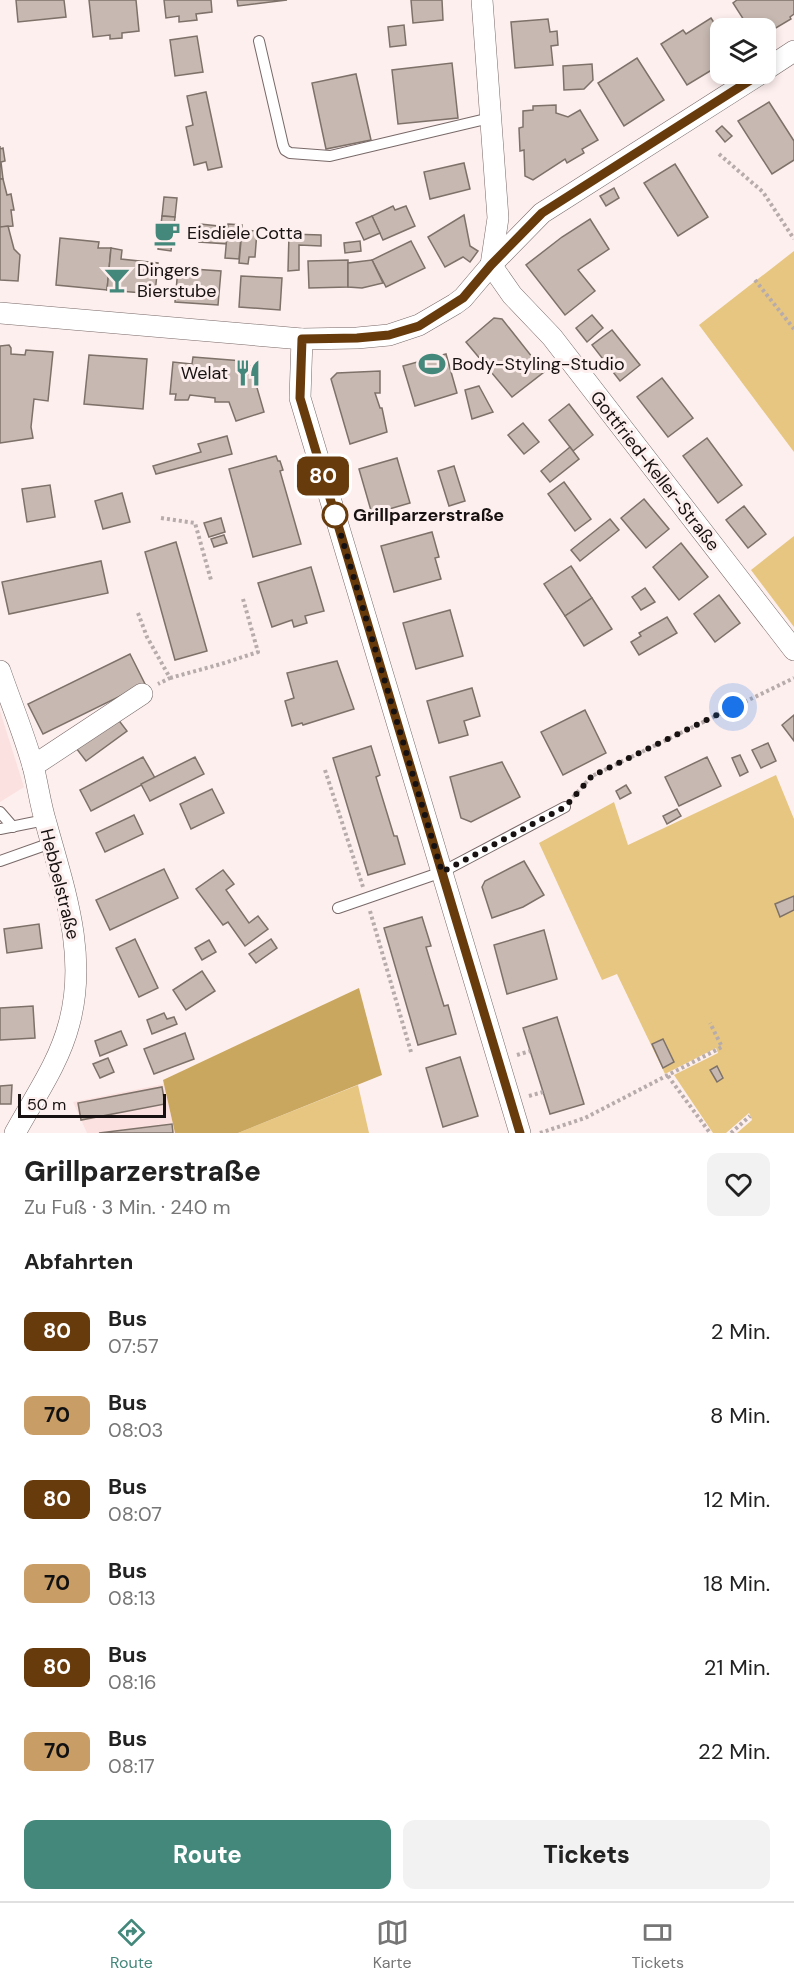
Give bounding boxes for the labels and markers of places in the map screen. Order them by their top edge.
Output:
cafe icon: Eisdiele Cotta [152,218,182,248]
place label: Eisdiele Cotta [187,221,303,245]
place label: Dingers Bierstube [137,258,217,303]
bar icon: Dingers Bierstube [102,265,132,295]
sports icon: Body-Styling-Studio [417,349,447,379]
place label: Body-Styling-Studio [452,352,625,376]
restaurant icon: Welat [233,358,263,388]
place label: Welat [181,361,228,385]
marker: Grillparzerstraße [322,502,348,528]
place label: Grillparzerstraße [353,503,504,527]

